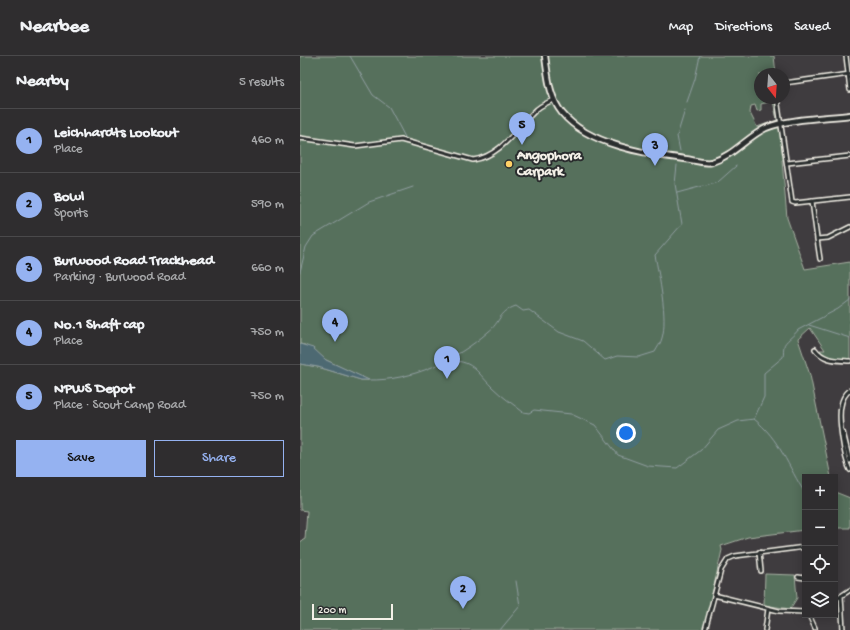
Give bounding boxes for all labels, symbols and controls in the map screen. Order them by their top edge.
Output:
text: Nearbee [20,16,89,39]
text: Map [669,19,693,36]
text: Directions [715,19,772,36]
text: Saved [794,19,830,36]
north arrow [754,68,790,104]
text: Nearby [16,72,69,92]
text: 5 results [239,75,284,90]
pin: 5 [509,112,535,145]
text: Leichhardts Lookout [54,124,178,142]
text: 1 [26,133,32,148]
text: 460 m [252,133,284,148]
pin: 3 [642,133,668,166]
text: Place [54,142,82,157]
place label: Angophora Carpark [516,148,583,181]
marker: Angophora Carpark [504,159,514,169]
text: Bowl [54,188,84,206]
text: 2 [26,197,32,212]
text: 590 m [251,197,284,212]
text: Sports [54,206,88,221]
text: Burwood Road Trackhead [54,252,214,270]
text: 3 [26,261,32,276]
text: 660 m [251,261,284,276]
text: Parking · Burwood Road [54,270,185,285]
pin: 4 [322,309,348,342]
text: No.1 Shaft cap [54,316,144,334]
text: 4 [26,325,32,340]
text: 750 m [251,325,284,340]
text: Place [54,334,82,349]
pin: 1 [434,346,460,379]
text: NPWS Depot [54,380,134,398]
text: 5 [26,389,32,404]
text: 750 m [251,389,284,404]
text: Place · Scout Camp Road [54,398,186,413]
your location [616,423,636,443]
button: Save [16,440,146,477]
button: Share [154,440,284,477]
map controls [802,474,838,618]
button: + [802,474,838,510]
button: − [802,510,838,546]
button: locate [802,546,838,582]
pin: 2 [450,576,476,609]
button: layers [802,582,838,618]
scale bar [312,602,393,621]
text: 200 m [318,605,346,617]

